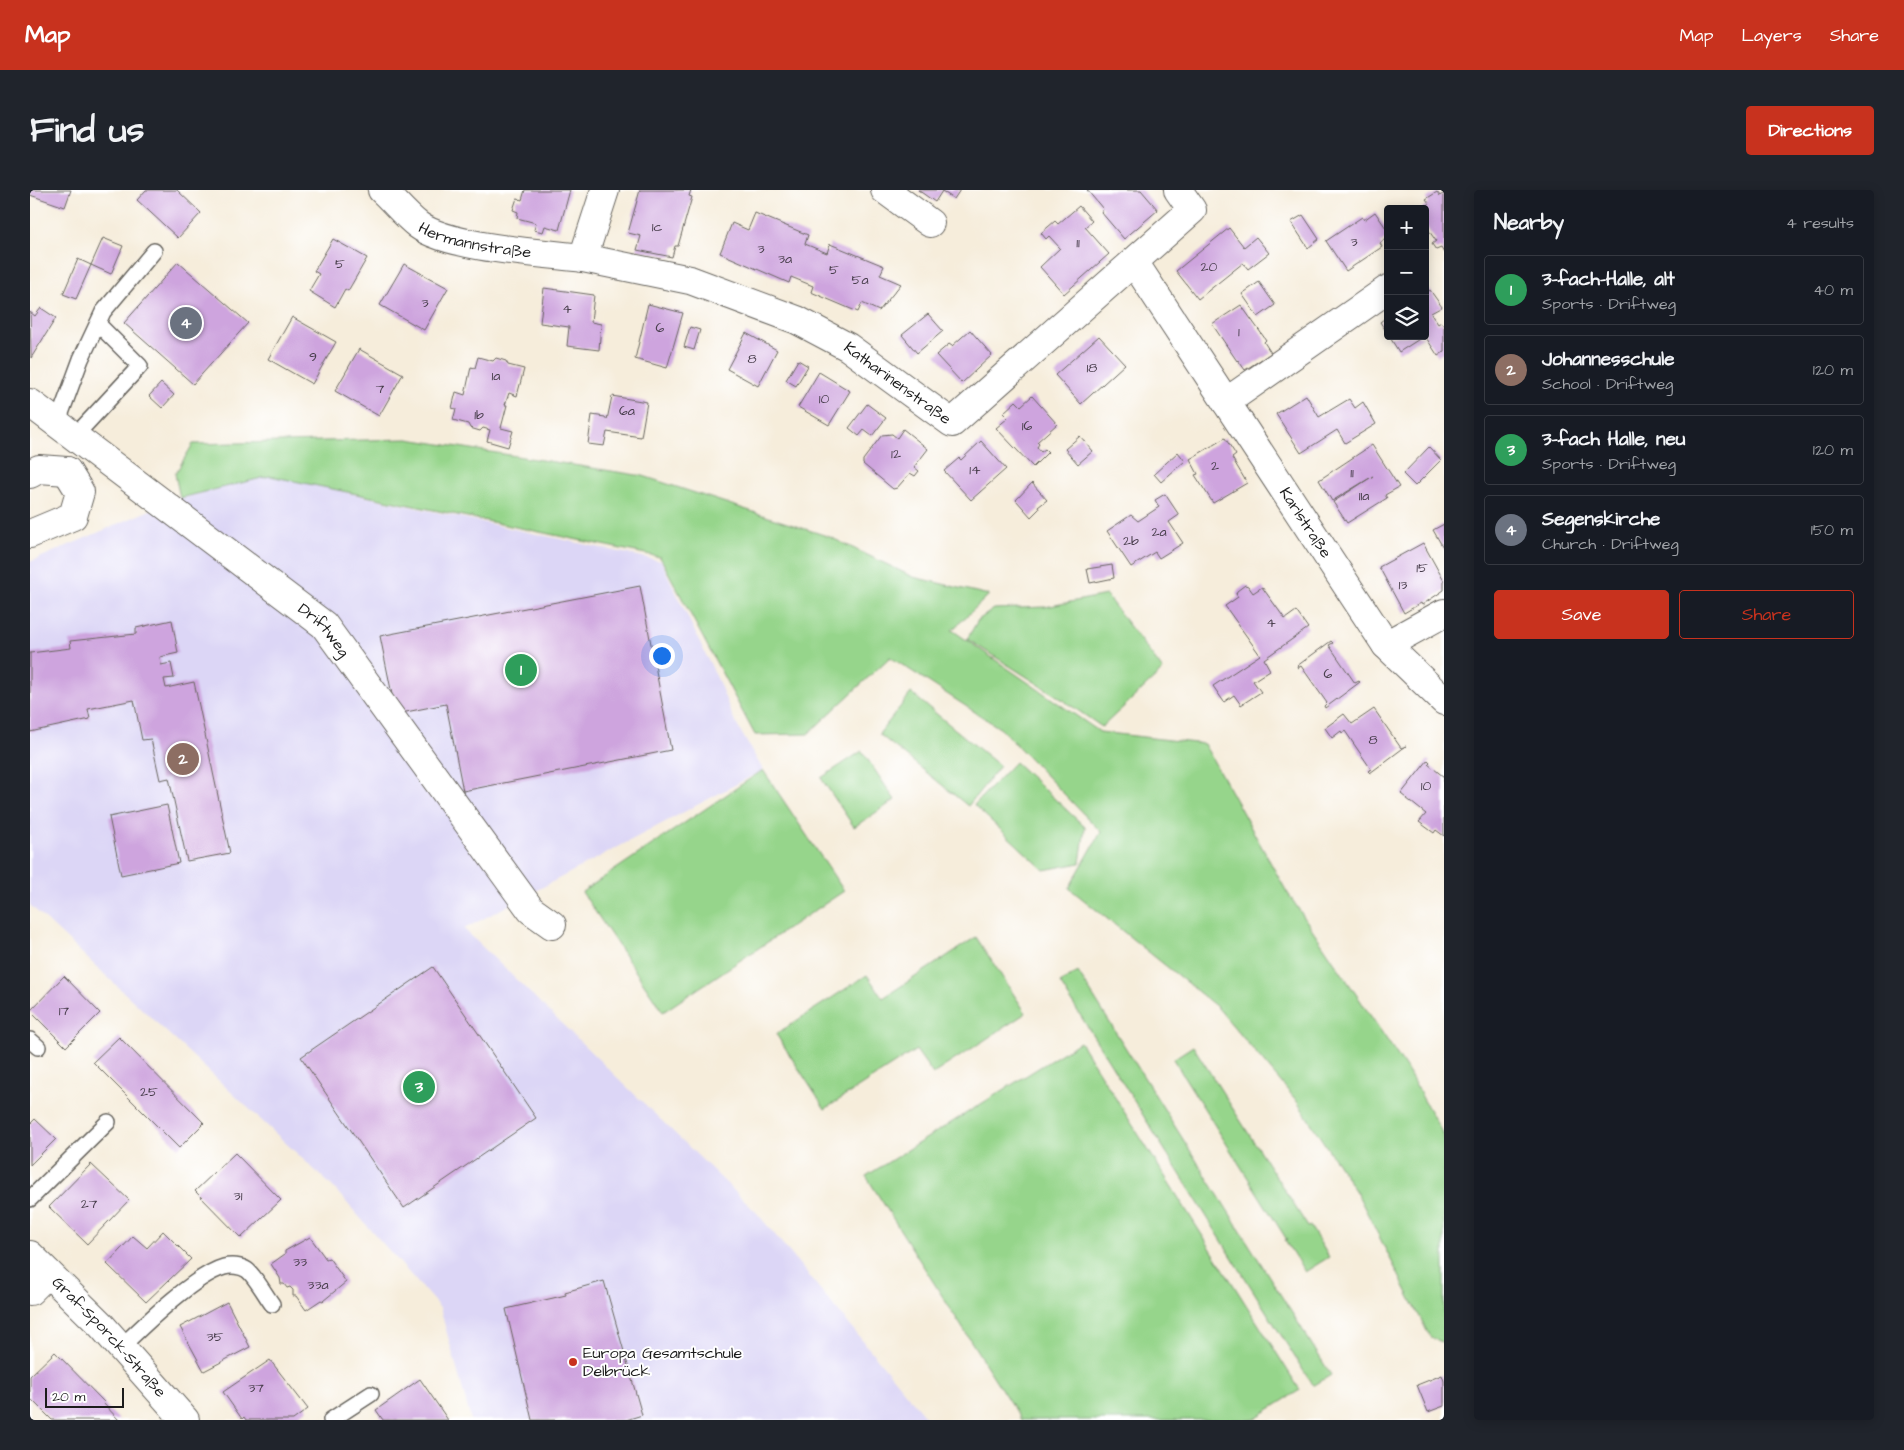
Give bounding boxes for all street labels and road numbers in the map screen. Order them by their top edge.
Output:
street label: Hermannstraße [414,217,533,264]
street label: Katharinenstraße [839,337,956,430]
street label: Karlstraße [1274,483,1337,563]
street label: Driftweg [293,598,355,662]
street label: Graf-Sporck-Straße [47,1272,171,1403]

